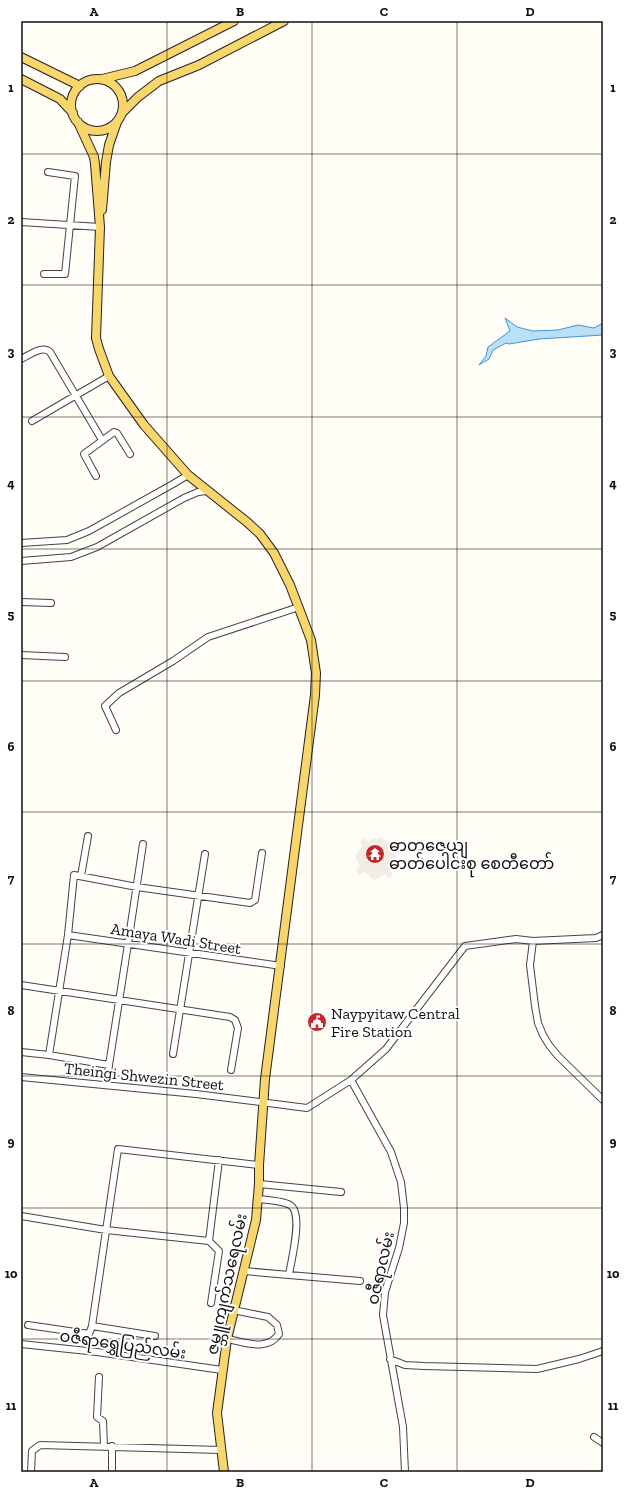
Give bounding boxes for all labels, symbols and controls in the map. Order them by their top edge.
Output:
text: A [90,4,99,19]
text: B [236,4,244,19]
text: C [380,4,388,19]
text: D [525,4,535,19]
text: 1 [8,80,14,95]
text: 1 [610,80,616,95]
text: 2 [8,212,15,227]
text: 2 [610,212,617,227]
text: 3 [8,344,15,359]
text: 3 [610,344,617,359]
text: 4 [7,476,15,491]
text: 4 [609,476,617,491]
text: 5 [8,607,15,622]
text: 5 [610,607,617,622]
text: 6 [8,739,15,754]
text: 6 [610,739,617,754]
place label: ဓာတုဇေယျ ဓာတ်ပေါင်းစု စေတီတော် [389,836,554,878]
temple icon: ဓာတုဇေယျ ဓာတ်ပေါင်းစု စေတီတော် [364,843,386,865]
text: 7 [8,871,15,886]
text: 7 [610,871,617,886]
street label: Amaya Wadi Street [109,919,242,958]
text: 8 [7,1003,15,1018]
text: 8 [609,1003,617,1018]
place label: Naypyitaw Central Fire Station [331,1004,460,1041]
public building icon: Naypyitaw Central Fire Station [306,1011,328,1033]
street label: Theingi Shwezin Street [63,1059,225,1094]
text: 9 [8,1134,15,1149]
text: 9 [610,1134,617,1149]
street label: ဇမ္ဘူကျက်သရေလမ်း [200,1211,255,1357]
street label: ဝဇီရာလမ်း [361,1229,402,1307]
text: 10 [5,1266,18,1281]
text: 10 [607,1266,620,1281]
street label: ဝဇီရာရွှေပြည်လမ်း [58,1324,188,1367]
text: 11 [6,1398,17,1413]
text: 11 [608,1398,619,1413]
text: A [90,1475,99,1490]
text: B [236,1475,244,1490]
text: C [380,1475,388,1490]
text: D [525,1475,535,1490]

